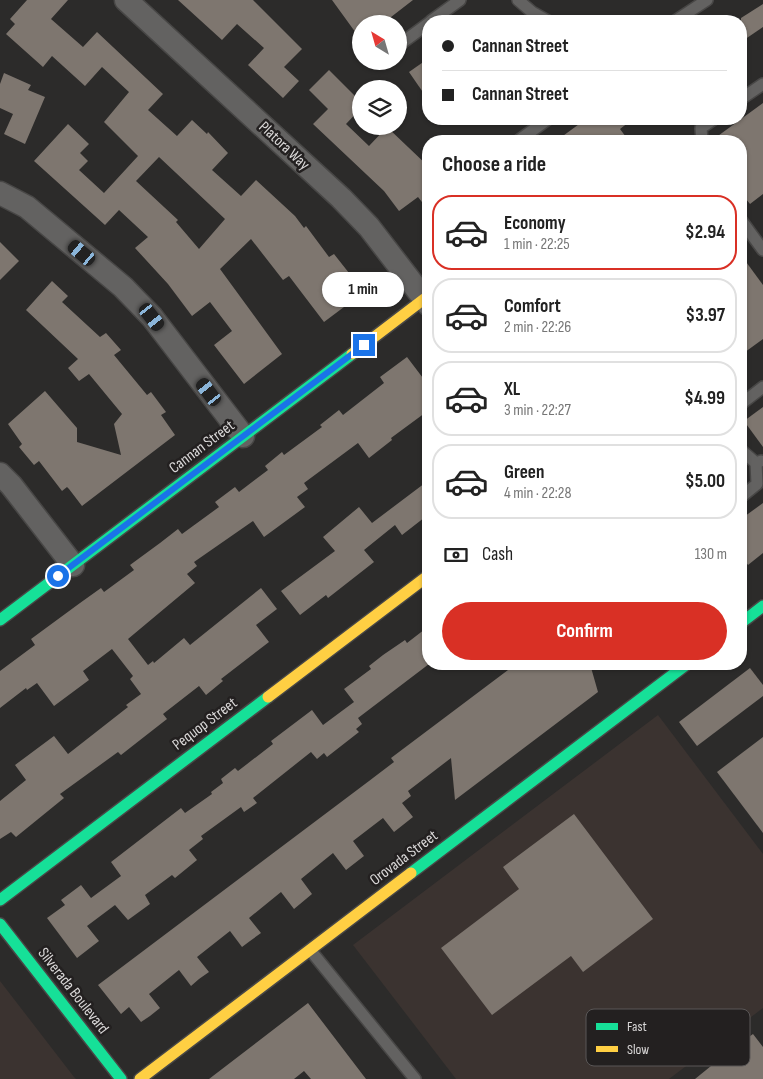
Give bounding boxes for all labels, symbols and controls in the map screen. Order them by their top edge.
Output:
north arrow [352,15,408,70]
map controls [352,15,407,135]
text: Cannan Street [472,35,568,58]
button: layers [352,80,407,135]
text: Cannan Street [472,83,568,106]
street label: Platora Way [255,118,313,174]
text: Choose a ride [442,151,546,178]
icon: car [444,210,489,255]
text: Economy [504,212,566,235]
text: $2.94 [685,221,725,244]
text: 1 min · 22:25 [504,235,570,254]
car [65,238,98,268]
callout: 1 min [323,272,405,308]
text: 1 min [348,280,378,299]
icon: car [444,293,489,338]
text: Comfort [504,295,561,318]
car [136,301,167,333]
text: $3.97 [685,304,725,327]
text: 2 min · 22:26 [504,318,571,337]
route end [353,334,375,356]
car [193,376,224,408]
icon: car [444,376,489,421]
text: XL [504,378,520,401]
text: $4.99 [684,387,725,410]
text: 3 min · 22:27 [504,401,571,420]
street label: Cannan Street [166,416,238,478]
icon: car [444,459,489,504]
text: Green [504,461,544,484]
text: $5.00 [685,470,725,493]
text: 4 min · 22:28 [504,484,571,503]
icon: cash [442,541,470,569]
text: Cash [482,543,513,566]
text: 130 m [695,545,727,564]
route start [47,565,69,587]
button: Confirm [442,602,727,660]
street label: Pequop Street [169,693,241,754]
street label: Orovada Street [366,826,442,890]
street label: Silverada Boulevard [33,944,113,1038]
legend [586,1009,750,1066]
text: Fast [627,1018,647,1035]
text: Slow [627,1041,649,1058]

